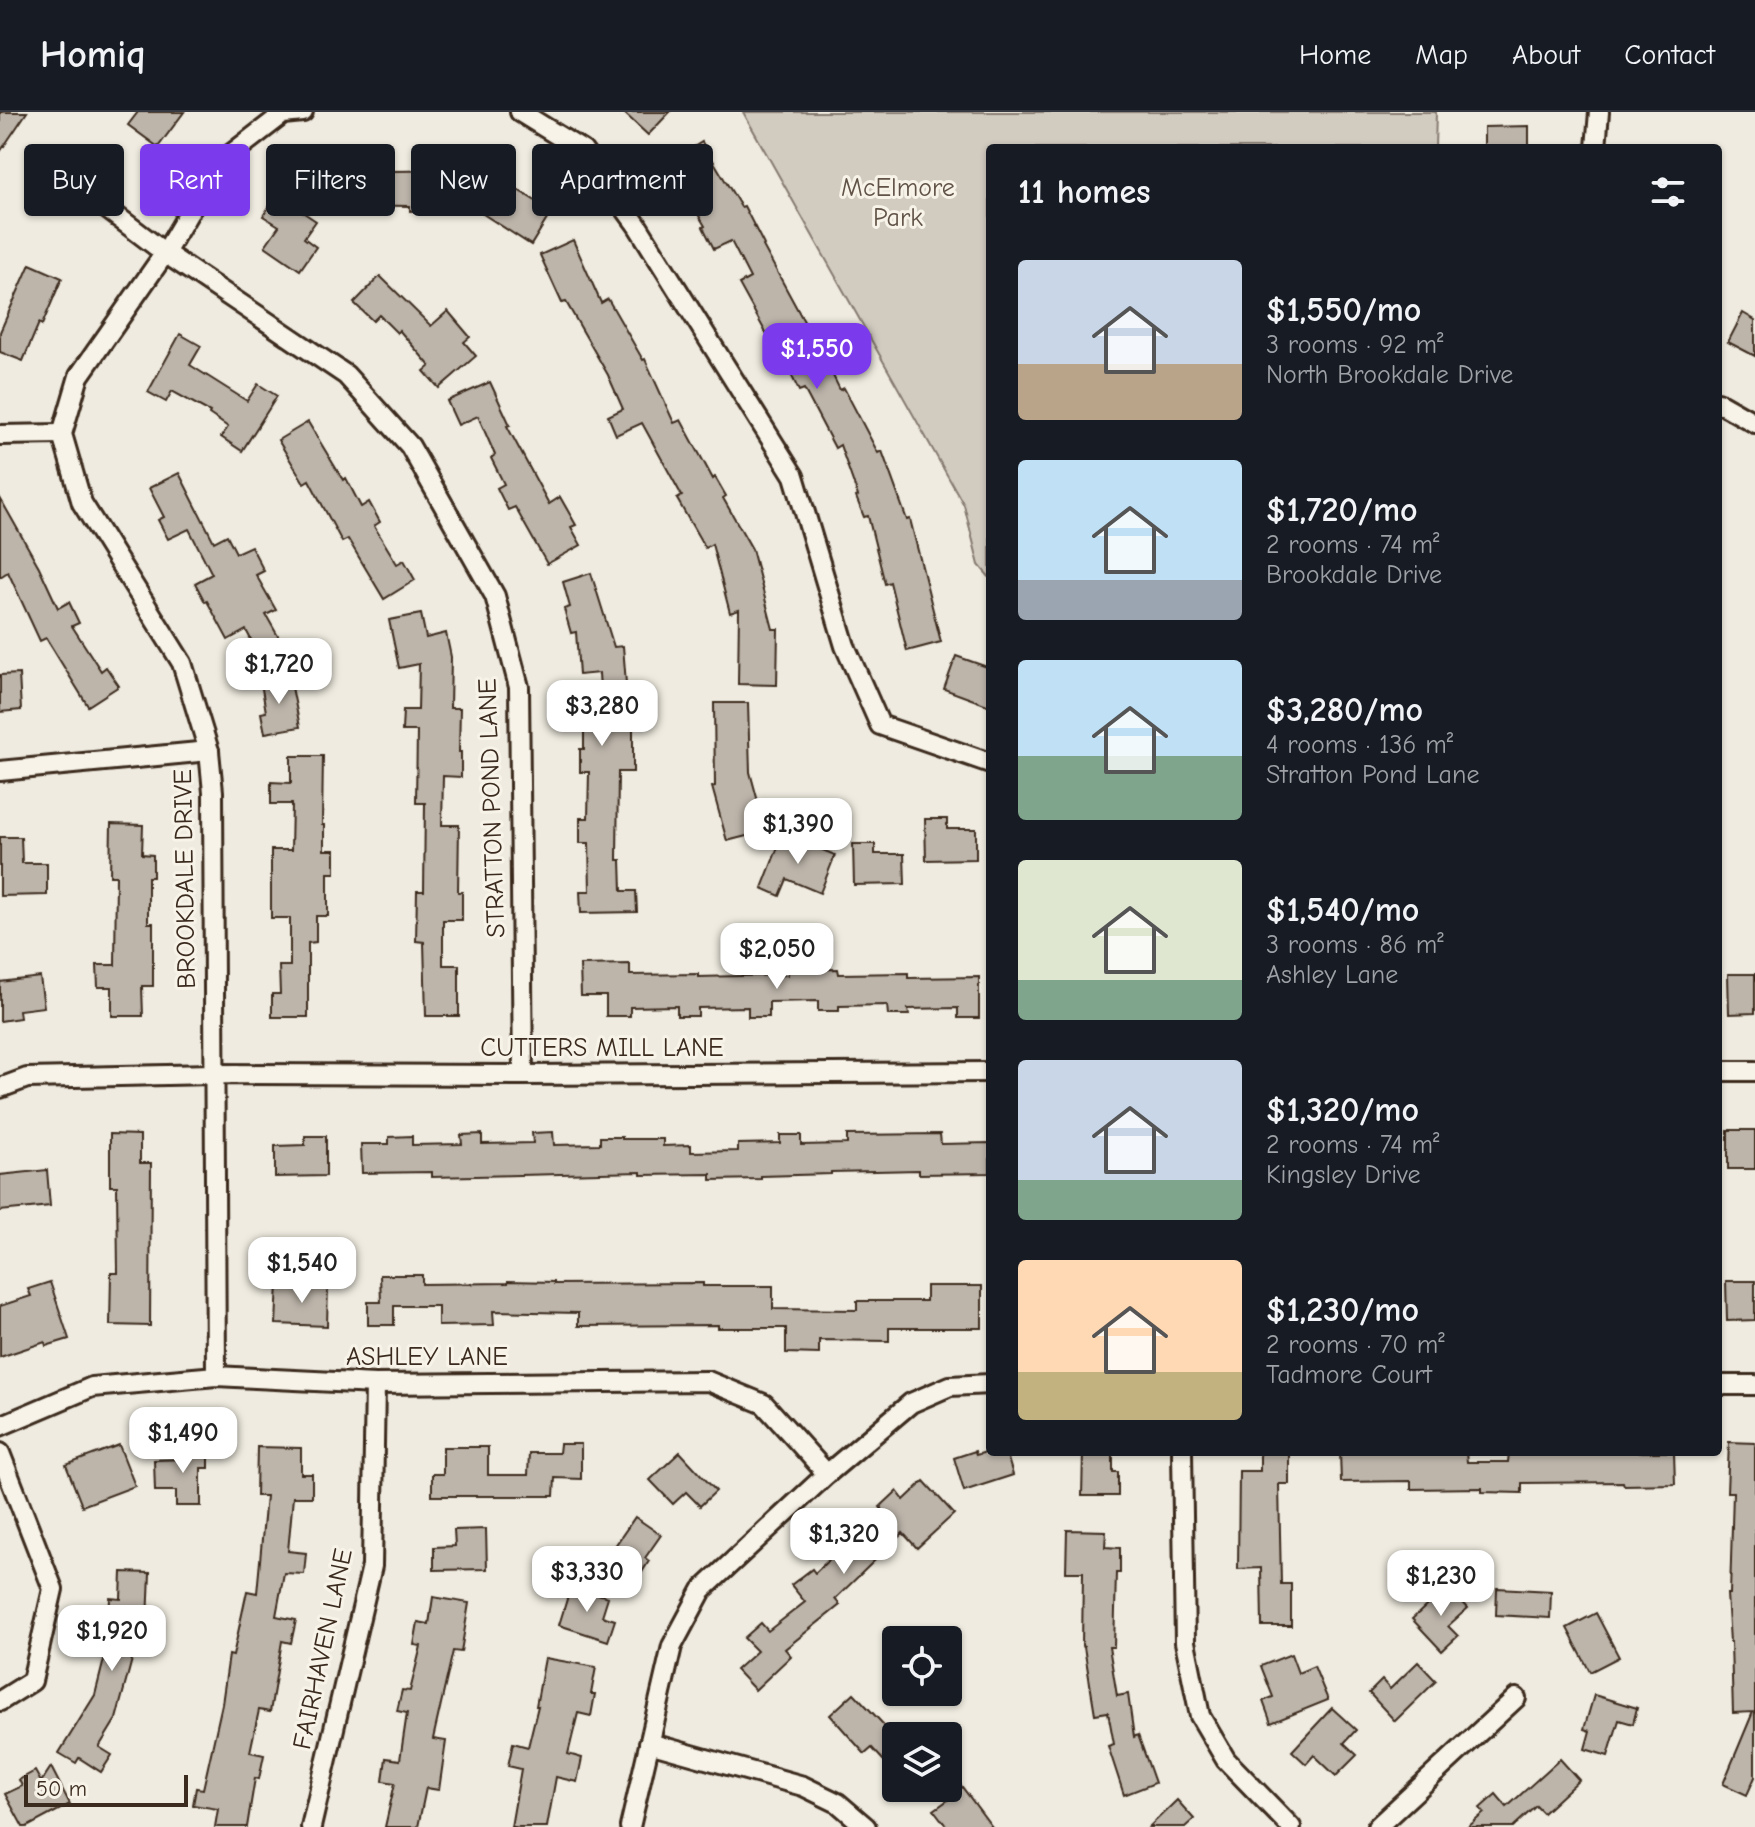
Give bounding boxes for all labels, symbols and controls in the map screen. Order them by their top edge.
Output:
text: Homiq [40,33,146,77]
text: Home [1299,39,1371,71]
text: Map [1415,39,1468,71]
text: About [1512,39,1580,71]
text: Contact [1624,39,1715,71]
chip: Buy [24,144,124,216]
chip: Rent [140,144,250,216]
chip: Filters [266,144,395,216]
chip: New [411,144,516,216]
chip: Apartment [532,144,713,216]
icon: filters [1646,170,1690,214]
text: 11 homes [1018,172,1151,212]
park label: McElmore Park [841,173,955,233]
text: $1,550/mo [1266,290,1421,330]
icon: home [1082,292,1178,388]
pin: $1,550 [752,323,882,391]
text: 3 rooms · 92 m² [1266,330,1444,360]
text: $1,550 [780,334,854,364]
text: North Brookdale Drive [1266,360,1513,390]
text: $1,720/mo [1266,490,1418,530]
icon: home [1082,492,1178,588]
text: 2 rooms · 74 m² [1266,530,1439,560]
text: Brookdale Drive [1266,560,1442,590]
pin: $1,720 [214,638,344,706]
text: $1,720 [244,649,314,679]
street label: STRATTON POND LANE [472,678,512,938]
pin: $3,280 [537,680,667,748]
text: $3,280/mo [1266,690,1423,730]
text: $3,280 [565,691,639,721]
icon: home [1082,692,1178,788]
text: 4 rooms · 136 m² [1266,730,1453,760]
text: Stratton Pond Lane [1266,760,1479,790]
street label: BROOKDALE DRIVE [168,769,202,989]
pin: $1,390 [733,798,863,866]
text: $1,390 [762,809,834,839]
text: $1,540/mo [1266,890,1419,930]
icon: home [1082,892,1178,988]
pin: $2,050 [712,923,842,991]
text: 3 rooms · 86 m² [1266,930,1444,960]
text: $2,050 [738,934,816,964]
text: Ashley Lane [1266,960,1398,990]
street label: CUTTERS MILL LANE [480,1033,724,1063]
text: $1,320/mo [1266,1090,1419,1130]
icon: home [1082,1092,1178,1188]
text: 2 rooms · 74 m² [1266,1130,1439,1160]
text: Kingsley Drive [1266,1160,1420,1190]
pin: $1,540 [237,1237,367,1305]
text: $1,540 [266,1248,338,1278]
text: $1,230/mo [1266,1290,1419,1330]
icon: home [1082,1292,1178,1388]
text: 2 rooms · 70 m² [1266,1330,1445,1360]
street label: ASHLEY LANE [346,1342,508,1372]
text: Tadmore Court [1266,1360,1432,1390]
pin: $1,490 [118,1407,248,1475]
text: $1,490 [147,1418,219,1448]
pin: $1,320 [779,1508,909,1576]
text: $1,320 [808,1519,880,1549]
street label: FAIRHAVEN LANE [287,1546,359,1752]
pin: $3,330 [522,1546,652,1614]
pin: $1,230 [1376,1550,1506,1618]
text: $3,330 [550,1557,624,1587]
text: $1,230 [1405,1561,1477,1591]
pin: $1,920 [47,1605,177,1673]
text: $1,920 [76,1616,148,1646]
map controls [882,1626,962,1802]
button: locate [882,1626,962,1706]
button: layers [882,1722,962,1802]
scale bar [24,1771,188,1807]
text: 50 m [36,1776,87,1802]

